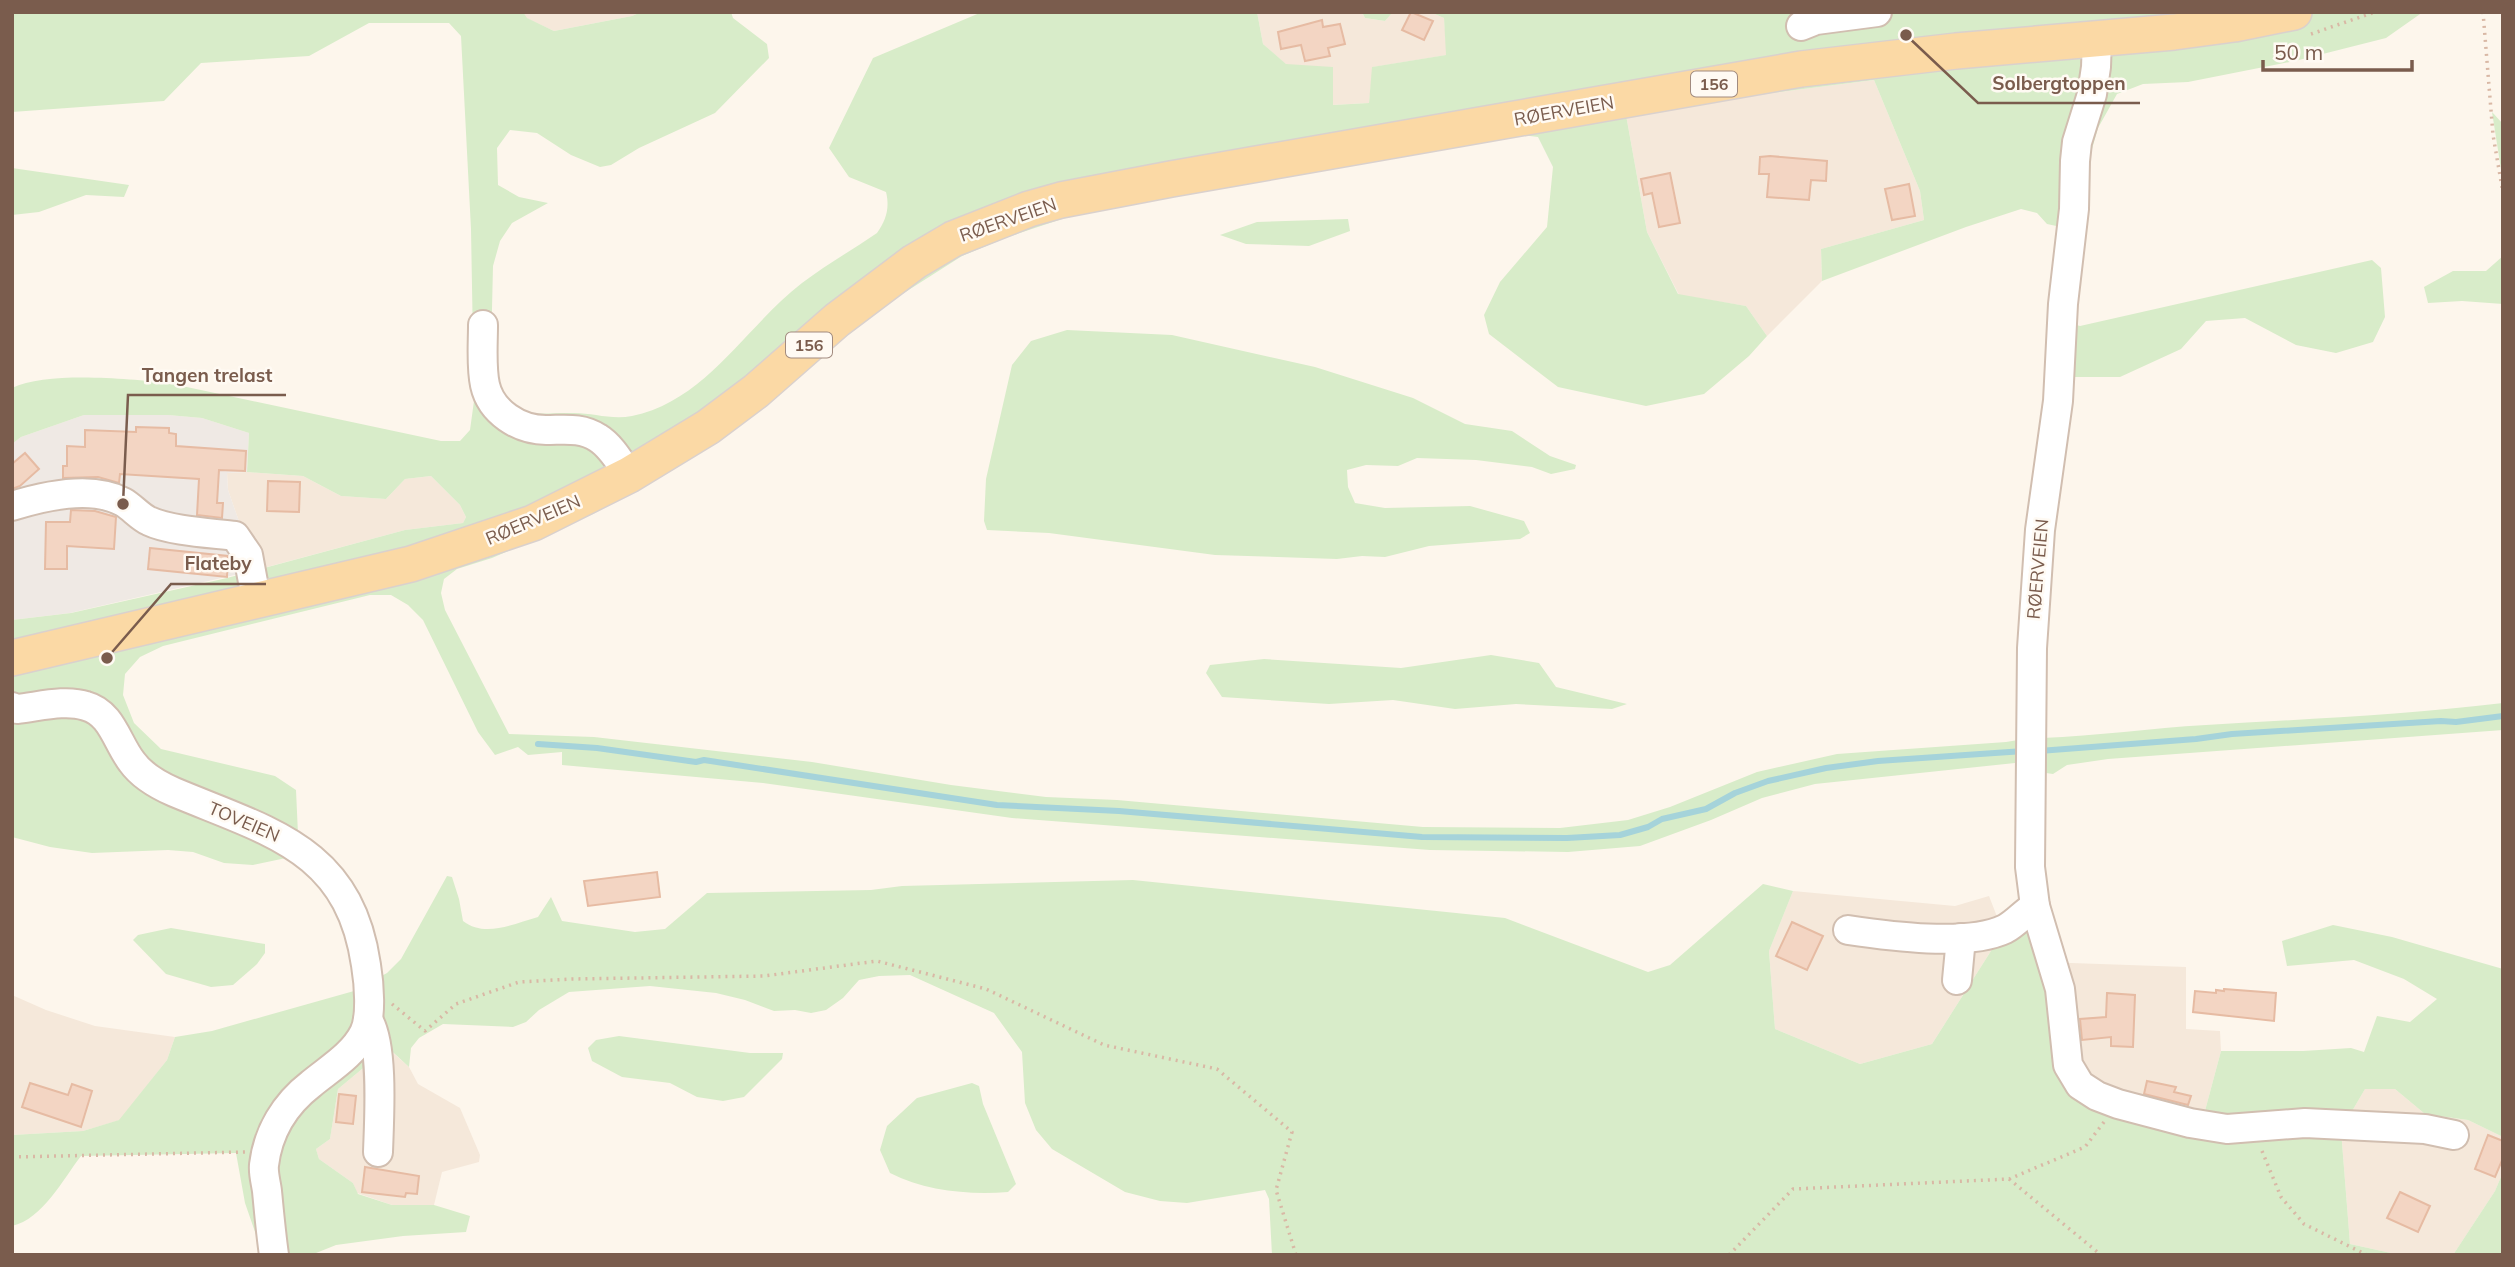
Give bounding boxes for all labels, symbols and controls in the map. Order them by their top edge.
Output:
scale bar [2263,28,2412,72]
text: 50 m [2274,39,2323,65]
callout: Solbergtoppen [1978,63,2140,103]
text: Solbergtoppen [1992,71,2126,95]
road number: 156 [1691,72,1737,96]
street label: RØERVEIEN [1512,90,1616,131]
street label: RØERVEIEN [956,192,1059,247]
road number: 156 [786,332,832,358]
callout: Tangen trelast [128,355,286,395]
text: Tangen trelast [142,363,272,387]
street label: RØERVEIEN [482,489,584,550]
street label: RØERVEIEN [2022,518,2053,620]
callout: Flateby [171,544,266,584]
text: Flateby [184,551,252,575]
street label: TOVEIEN [205,796,283,847]

